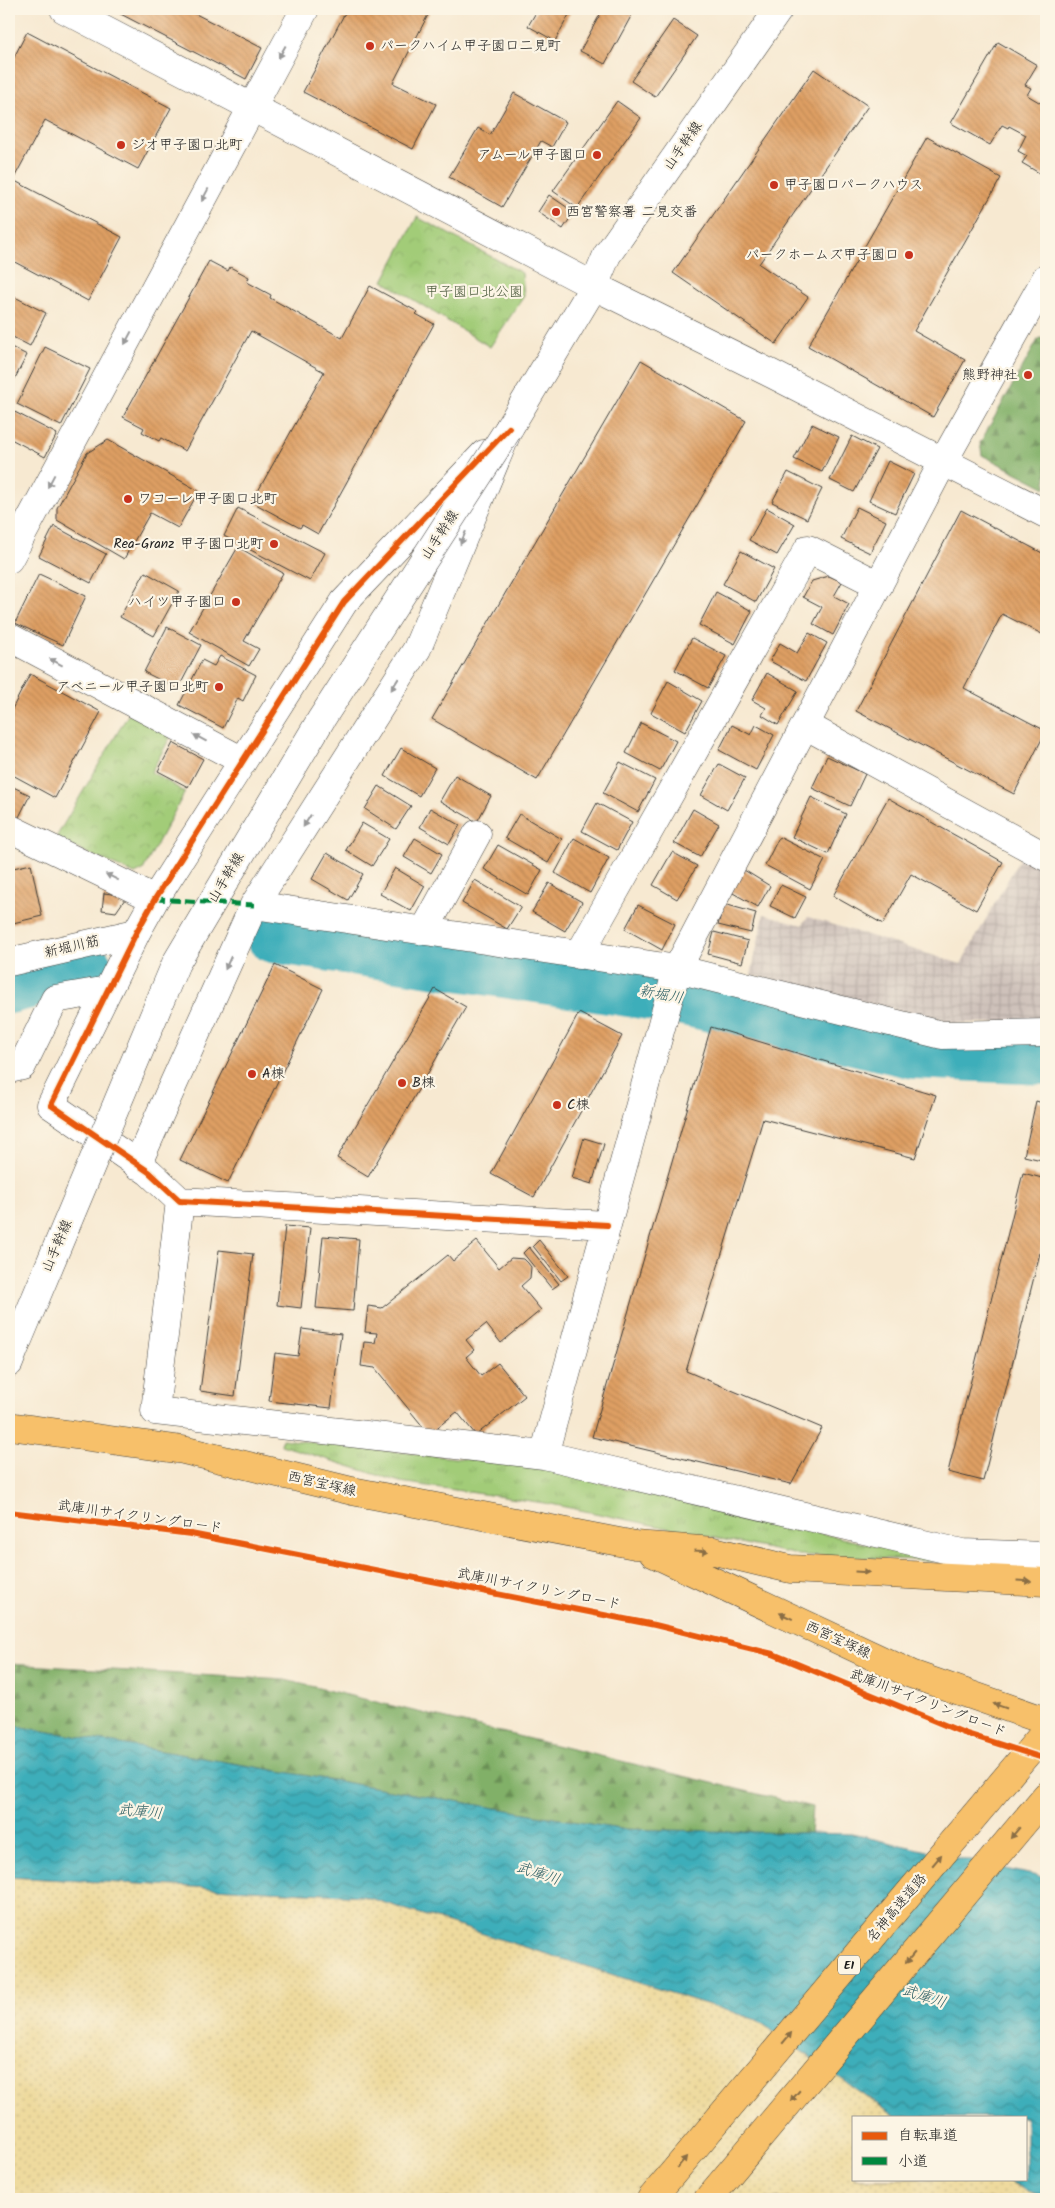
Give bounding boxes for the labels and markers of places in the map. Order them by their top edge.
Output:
place label: パークハイム甲子園口二見町 [380,35,561,57]
marker: パークハイム甲子園口二見町 [364,40,376,52]
place label: ジオ甲子園口北町 [131,134,243,156]
marker: ジオ甲子園口北町 [115,139,127,151]
place label: アムール甲子園口 [477,144,587,166]
marker: アムール甲子園口 [591,149,603,161]
place label: 甲子園口パークハウス [784,174,923,196]
marker: 甲子園口パークハウス [768,179,780,191]
place label: 西宮警察署 二見交番 [566,201,698,223]
marker: 西宮警察署 二見交番 [550,206,562,218]
place label: パークホームズ甲子園口 [746,244,899,266]
marker: パークホームズ甲子園口 [903,249,915,261]
place label: 熊野神社 [962,364,1018,386]
marker: 熊野神社 [1022,369,1034,381]
place label: ワコーレ甲子園口北町 [138,488,277,510]
marker: ワコーレ甲子園口北町 [122,493,134,505]
place label: Rea-Granz 甲子園口北町 [114,533,264,555]
marker: Rea-Granz 甲子園口北町 [268,538,280,550]
place label: ハイツ甲子園口 [128,591,226,613]
marker: ハイツ甲子園口 [230,596,242,608]
place label: アベニール甲子園口北町 [56,676,209,698]
marker: アベニール甲子園口北町 [213,681,225,693]
place label: A棟 [262,1063,286,1085]
marker: A棟 [246,1068,258,1080]
place label: B棟 [412,1072,436,1094]
marker: B棟 [396,1077,408,1089]
place label: C棟 [567,1094,590,1116]
marker: C棟 [551,1099,563,1111]

